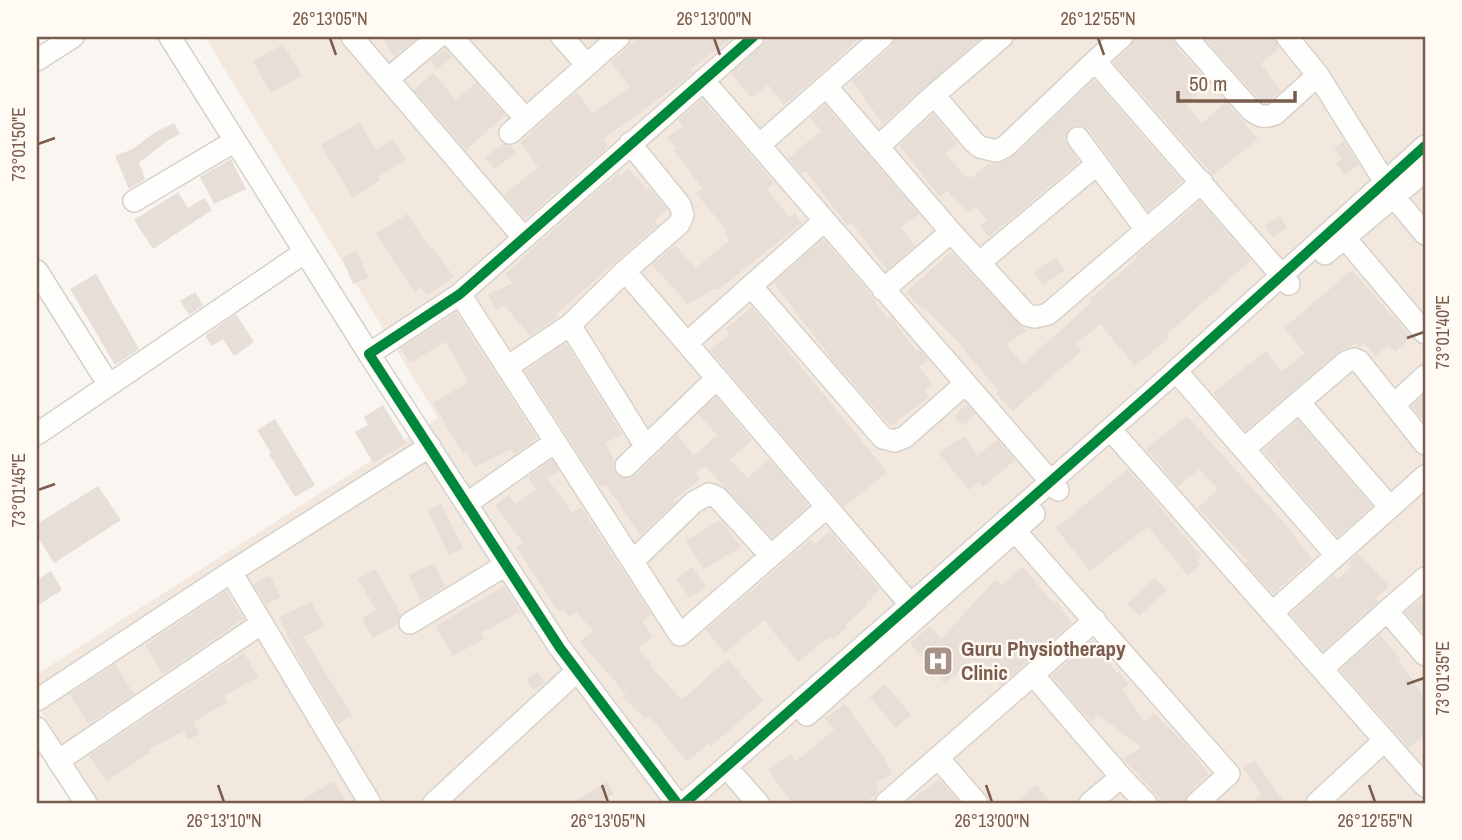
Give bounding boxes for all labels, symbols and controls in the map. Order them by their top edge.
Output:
text: 26°13'05"N [292,6,368,31]
text: 26°13'00"N [676,6,752,31]
text: 26°12'55"N [1060,6,1136,31]
scale bar [1178,60,1296,104]
text: 50 m [1189,69,1227,98]
text: 73°01'50"E [6,107,31,181]
text: 73°01'40"E [1430,295,1455,369]
text: 73°01'45"E [6,453,31,527]
place label: Guru Physiotherapy Clinic [961,634,1126,687]
text: 73°01'35"E [1430,641,1455,715]
hospital icon: Guru Physiotherapy Clinic [921,644,955,678]
text: 26°13'10"N [186,808,262,833]
text: 26°13'05"N [570,808,646,833]
text: 26°13'00"N [954,808,1030,833]
text: 26°12'55"N [1337,808,1413,833]

